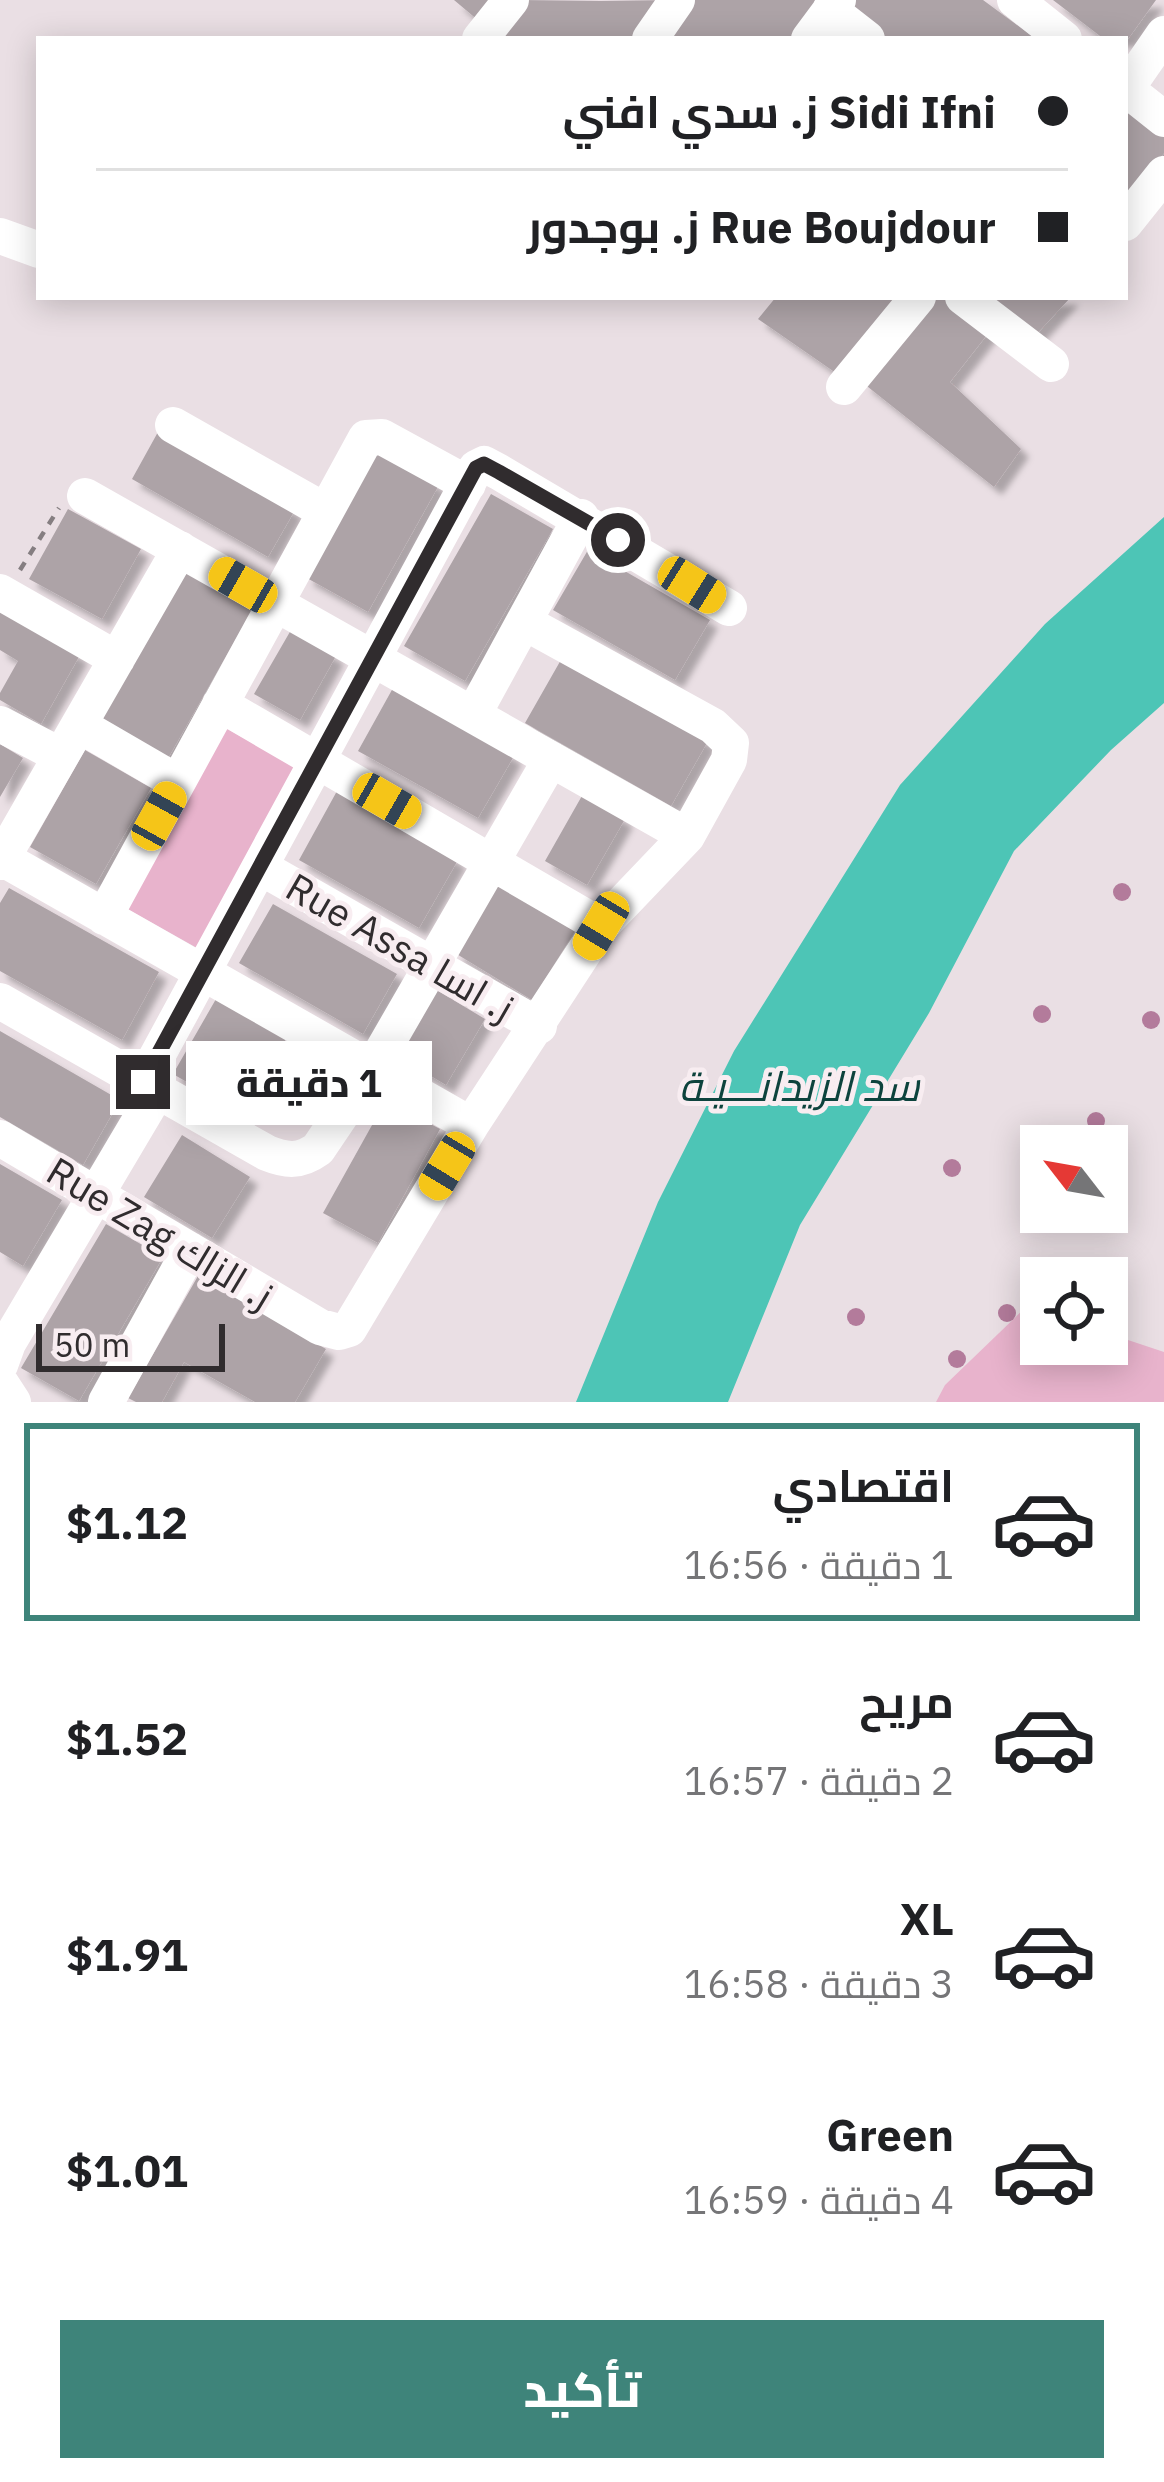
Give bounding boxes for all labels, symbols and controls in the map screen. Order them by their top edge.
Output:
text: Sidi Ifni ز. سدي افني [563,82,996,140]
text: Rue Boujdour ز. بوجدور [527,197,996,255]
route start [591,513,645,567]
car [203,551,283,619]
car [652,551,732,619]
car [347,767,427,835]
car [126,776,192,856]
street label: Rue Assa ز. اسا [277,861,523,1032]
car [567,886,635,966]
callout: 1 دقيقة [185,1040,431,1124]
route end [116,1055,170,1109]
text: 1 دقيقة [236,1057,382,1108]
water label: سد الزيدانـــيـة [679,1058,921,1113]
north arrow [1020,1125,1128,1233]
map controls [1020,1125,1128,1365]
car [413,1126,481,1206]
street label: Rue Zag ز. الزاك [38,1145,283,1320]
button: locate [1020,1257,1128,1365]
scale bar [36,1318,225,1371]
text: 50 m [54,1323,130,1366]
text: اقتصادي [773,1456,954,1514]
icon: car [990,1468,1098,1576]
text: $1.12 [66,1493,188,1551]
text: 1 دقيقة · 16:56 [684,1539,954,1590]
text: مريح [859,1672,954,1730]
icon: car [990,1684,1098,1792]
text: $1.52 [66,1709,188,1767]
text: 2 دقيقة · 16:57 [684,1755,954,1806]
text: XL [900,1889,954,1947]
icon: car [990,1900,1098,2008]
text: $1.91 [66,1925,188,1983]
text: 3 دقيقة · 16:58 [684,1958,954,2009]
text: Green [826,2105,954,2163]
icon: car [990,2116,1098,2224]
text: $1.01 [66,2141,188,2199]
text: 4 دقيقة · 16:59 [684,2174,954,2225]
button: تأكيد [60,2320,1104,2458]

